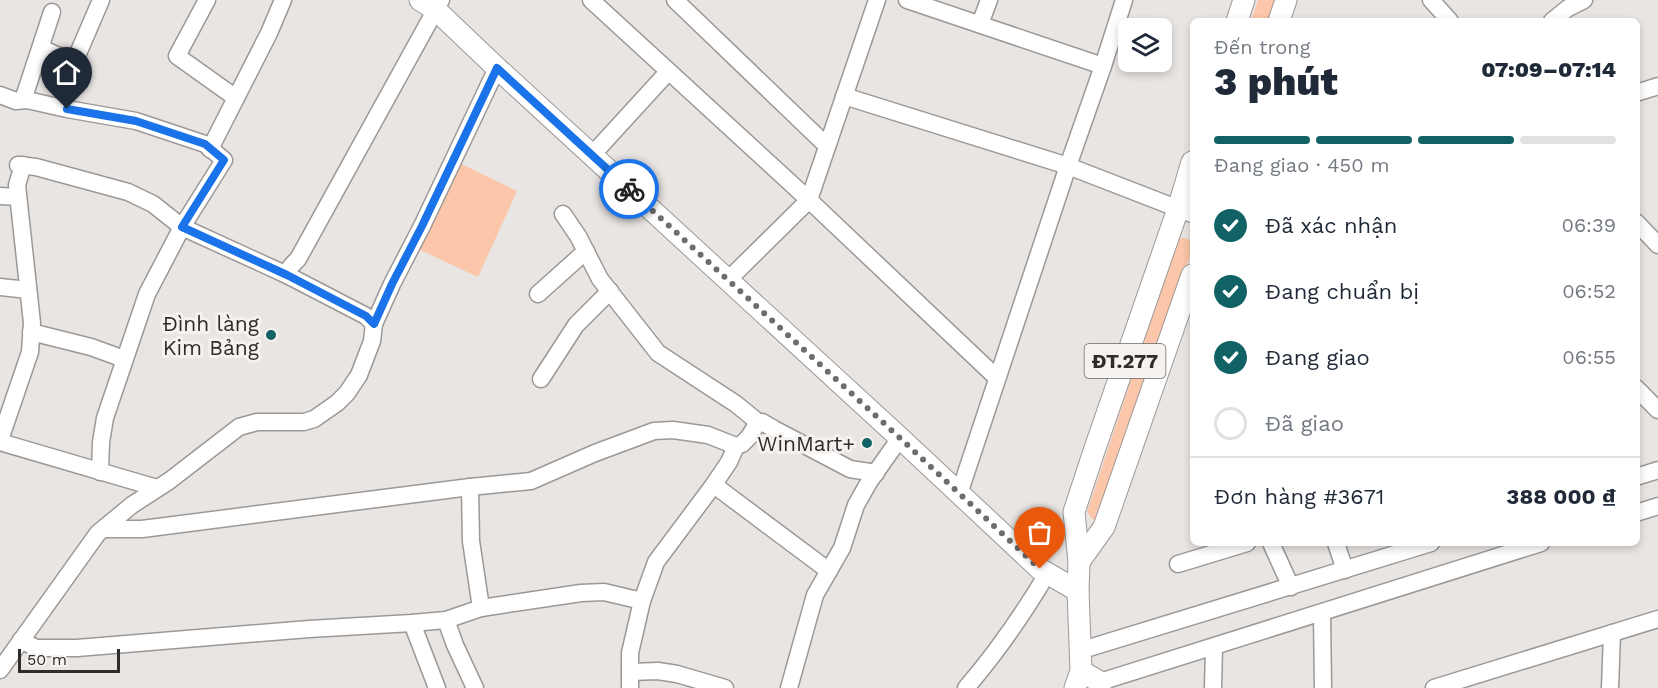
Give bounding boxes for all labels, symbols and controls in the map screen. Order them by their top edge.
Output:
map controls [1118,18,1172,72]
button: layers [1118,18,1172,72]
text: Đến trong [1214,35,1310,59]
pin [41,47,92,109]
icon: home [50,56,83,89]
text: 07:09–07:14 [1481,57,1616,82]
text: 3 phút [1214,59,1338,104]
text: Đang giao · 450 m [1214,153,1390,177]
courier [599,159,659,219]
icon: bike [613,173,646,206]
icon: check [1214,209,1247,242]
text: Đã xác nhận [1265,213,1397,238]
text: 06:39 [1561,213,1616,237]
icon: check [1214,275,1247,308]
text: Đang chuẩn bị [1265,279,1419,304]
text: 06:52 [1562,279,1616,303]
place label: Đình làng Kim Bảng [162,311,260,360]
marker: Đình làng Kim Bảng [264,328,278,342]
icon: check [1214,341,1247,374]
road number: ĐT.277 [1084,344,1166,378]
text: Đang giao [1265,345,1370,370]
text: 06:55 [1562,345,1616,369]
text: Đã giao [1265,411,1344,436]
place label: WinMart+ [757,431,855,456]
marker: WinMart+ [860,436,874,450]
text: Đơn hàng #3671 [1214,484,1384,509]
text: 388 000 ₫ [1506,484,1616,509]
pin [1014,507,1065,569]
icon: bag [1023,516,1056,549]
scale bar [18,646,120,674]
text: 50 m [27,650,67,669]

